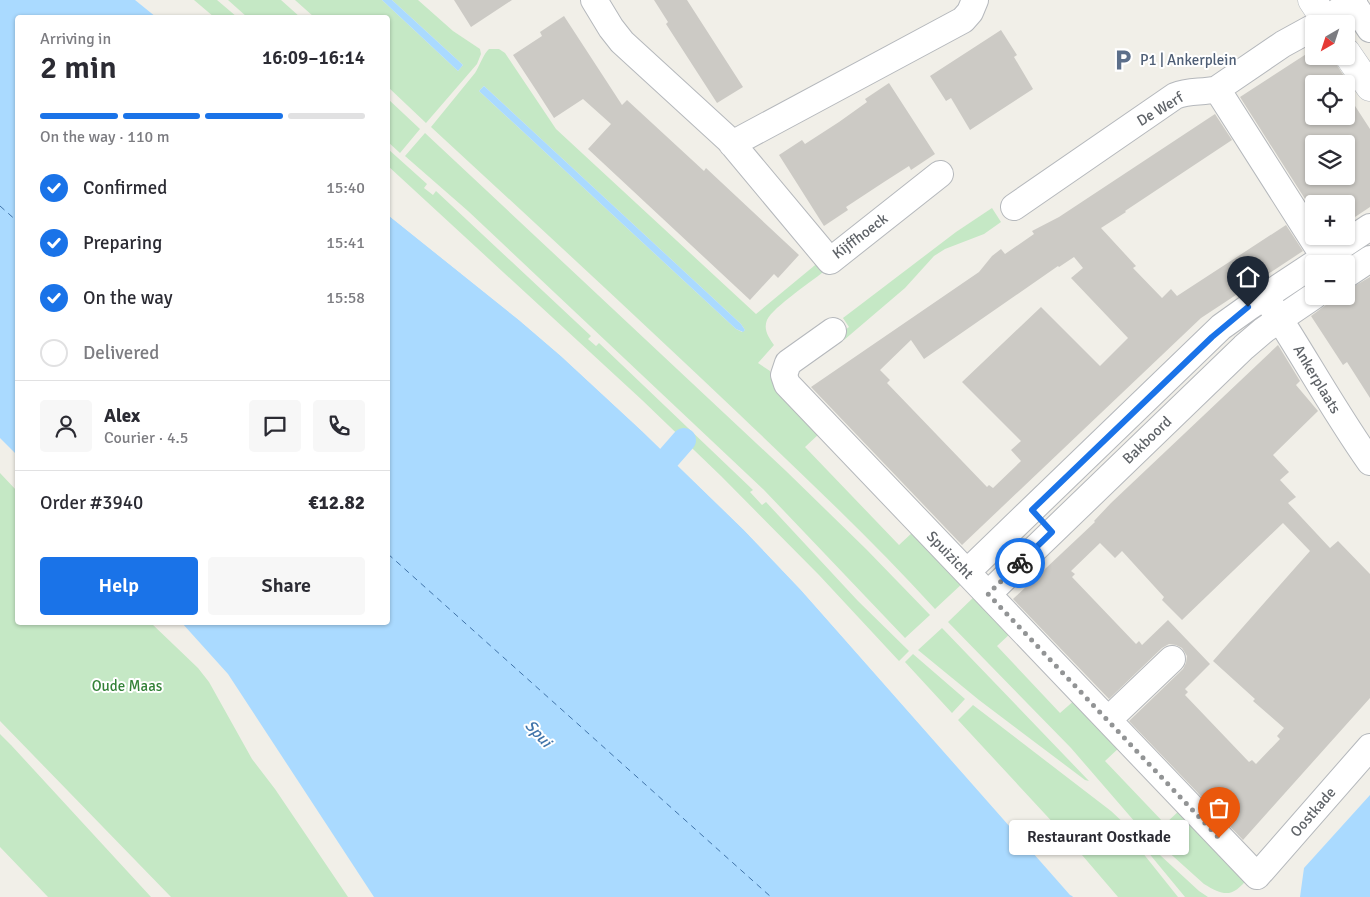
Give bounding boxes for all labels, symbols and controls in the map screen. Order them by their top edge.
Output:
north arrow [1305,15,1355,65]
map controls [1305,15,1355,305]
text: Arriving in [40,29,111,49]
text: 16:09–16:14 [262,46,365,70]
parking icon: P1 | Ankerplein [1110,47,1136,73]
text: 2 min [40,48,117,87]
place label: P1 | Ankerplein [1140,51,1237,69]
button: locate [1305,75,1355,125]
street label: De Werf [1133,88,1187,130]
text: On the way · 110 m [40,127,170,147]
button: layers [1305,135,1355,185]
icon: check [40,174,68,202]
text: Confirmed [83,176,167,200]
text: 15:40 [326,178,365,198]
button: + [1305,195,1355,245]
street label: Kijffhoeck [829,209,892,263]
icon: check [40,229,68,257]
text: Preparing [83,231,162,255]
text: 15:41 [326,233,365,253]
button: − [1305,255,1355,305]
pin [1227,256,1269,307]
icon: home [1234,263,1262,291]
icon: check [40,284,68,312]
text: On the way [83,286,173,310]
text: 15:58 [326,288,365,308]
text: Delivered [83,341,159,365]
street label: Ankerplaats [1289,341,1345,417]
button: person [40,400,92,452]
button: chat [249,400,301,452]
button: phone [313,400,365,452]
text: Alex [104,404,140,428]
street label: Bakboord [1119,412,1175,468]
text: Courier · 4.5 [104,428,188,448]
text: Order #3940 [40,491,143,515]
text: €12.82 [308,491,365,515]
street label: Spuizicht [923,527,977,583]
courier [995,538,1045,588]
icon: bike [1006,549,1034,577]
button: Help [40,557,198,615]
button: Share [208,557,365,615]
park label: Oude Maas [92,677,163,695]
water label: Spui [521,716,557,753]
street label: Oostkade [1287,783,1339,841]
pin [1198,787,1240,838]
icon: bag [1205,794,1233,822]
callout: Restaurant Oostkade [1009,820,1189,856]
text: Restaurant Oostkade [1027,827,1171,847]

